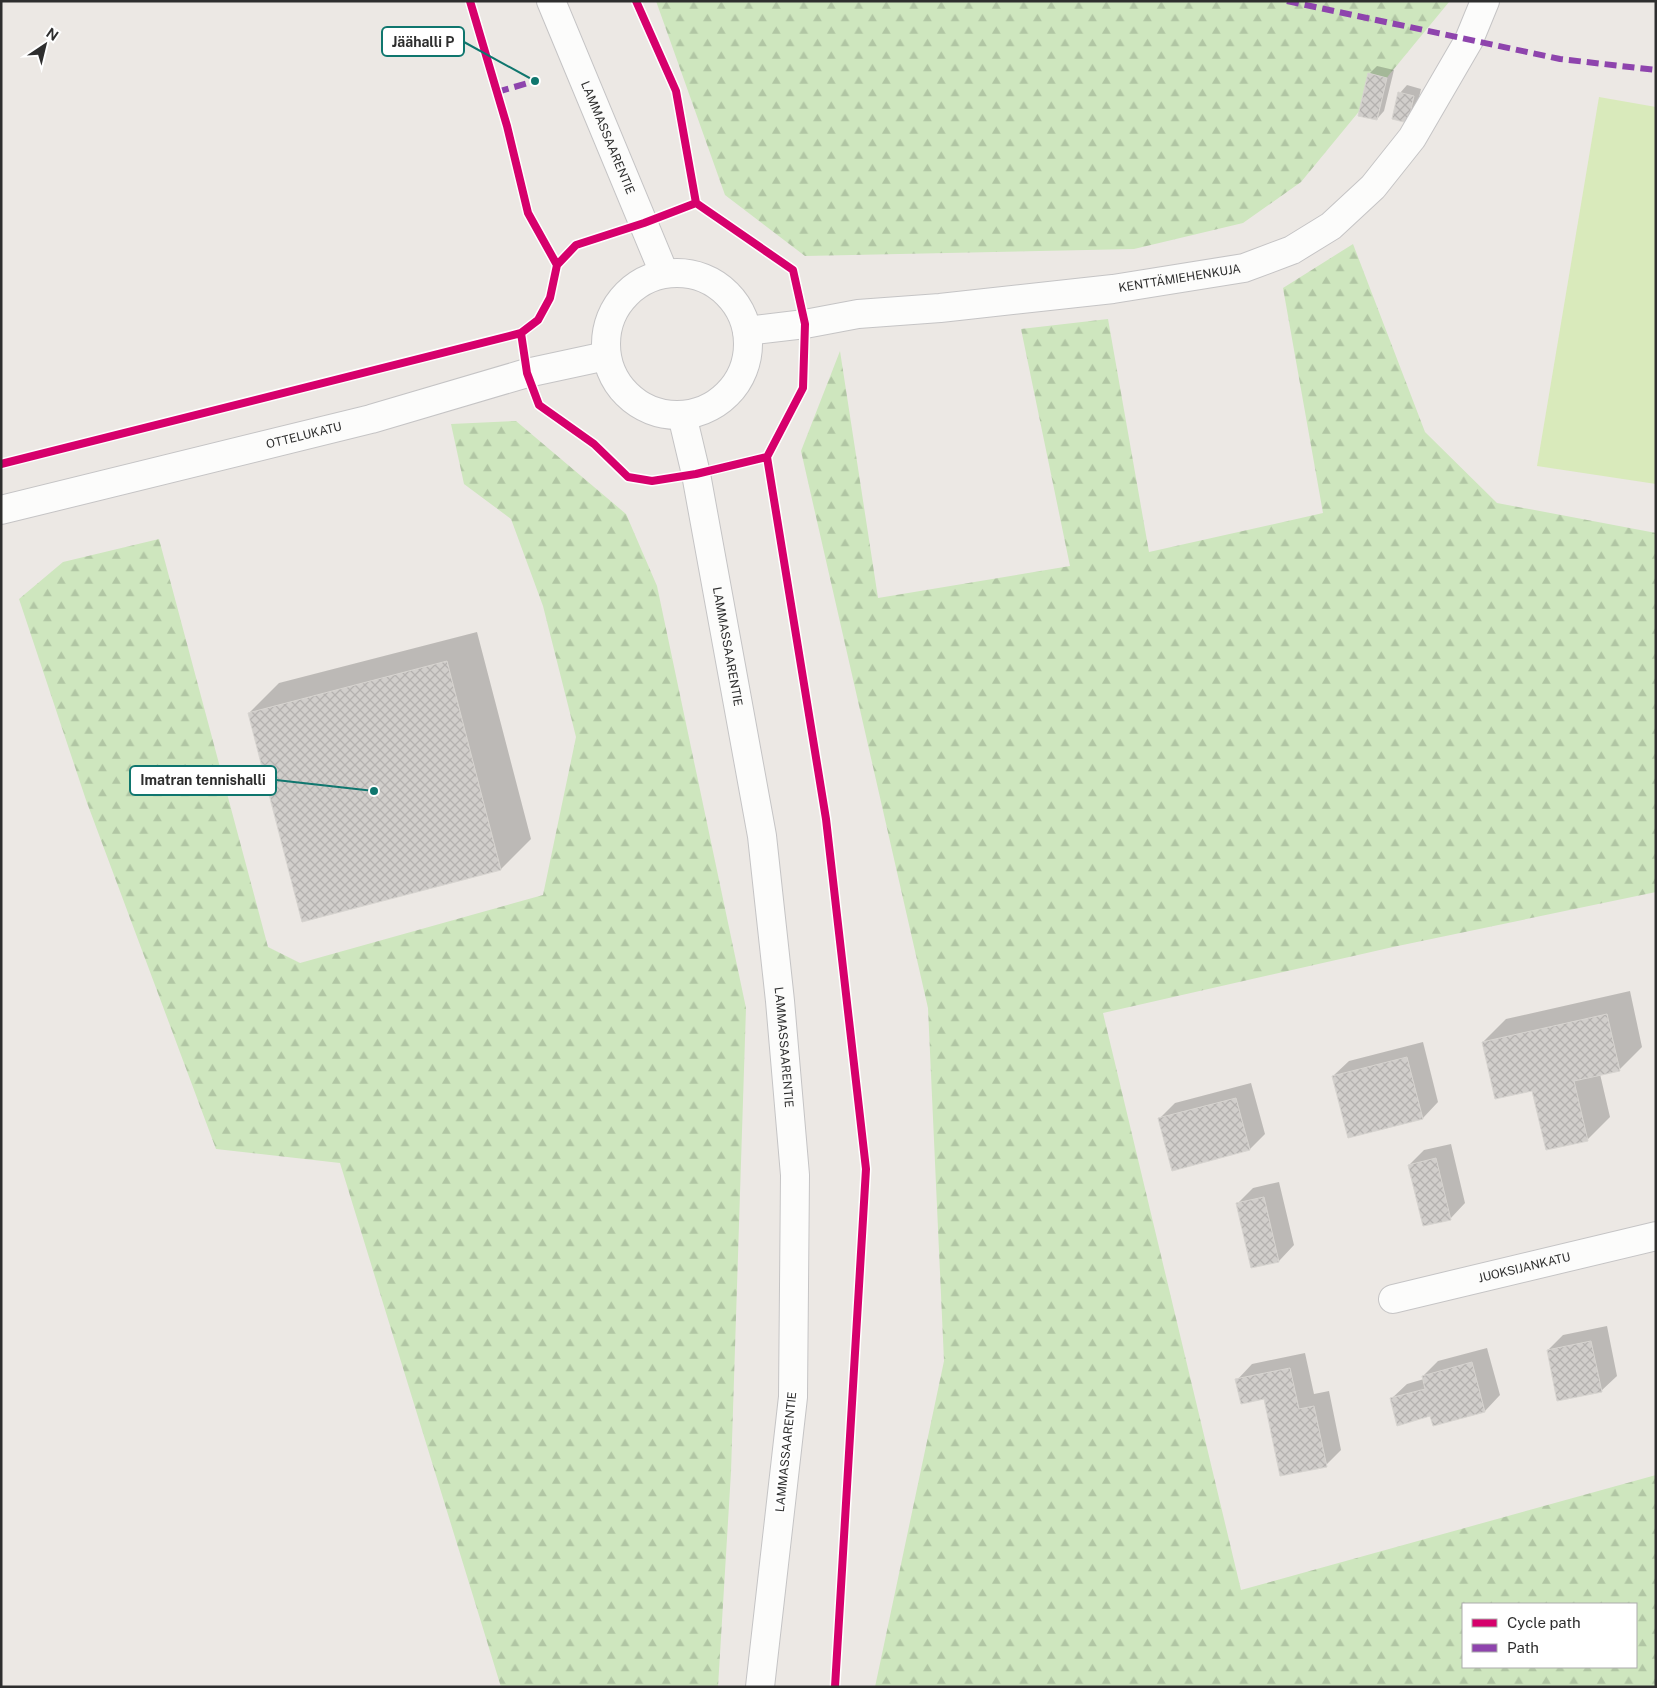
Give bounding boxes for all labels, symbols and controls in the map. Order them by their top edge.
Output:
north arrow [20,20,70,70]
text: N [43,25,62,44]
callout: Jäähalli P [382,27,464,56]
text: Jäähalli P [392,34,454,50]
street label: LAMMASSAARENTIE [578,79,637,196]
street label: KENTTÄMIEHENKUJA [1118,262,1242,295]
street label: OTTELUKATU [265,419,343,452]
street label: LAMMASSAARENTIE [710,586,745,707]
callout: Imatran tennishalli [130,766,276,795]
text: Imatran tennishalli [140,772,266,788]
street label: LAMMASSAARENTIE [772,986,796,1108]
street label: JUOKSIJANKATU [1477,1250,1572,1285]
street label: LAMMASSAARENTIE [773,1391,799,1513]
legend [1462,1603,1637,1668]
text: Cycle path [1507,1614,1581,1631]
text: Path [1507,1639,1539,1656]

